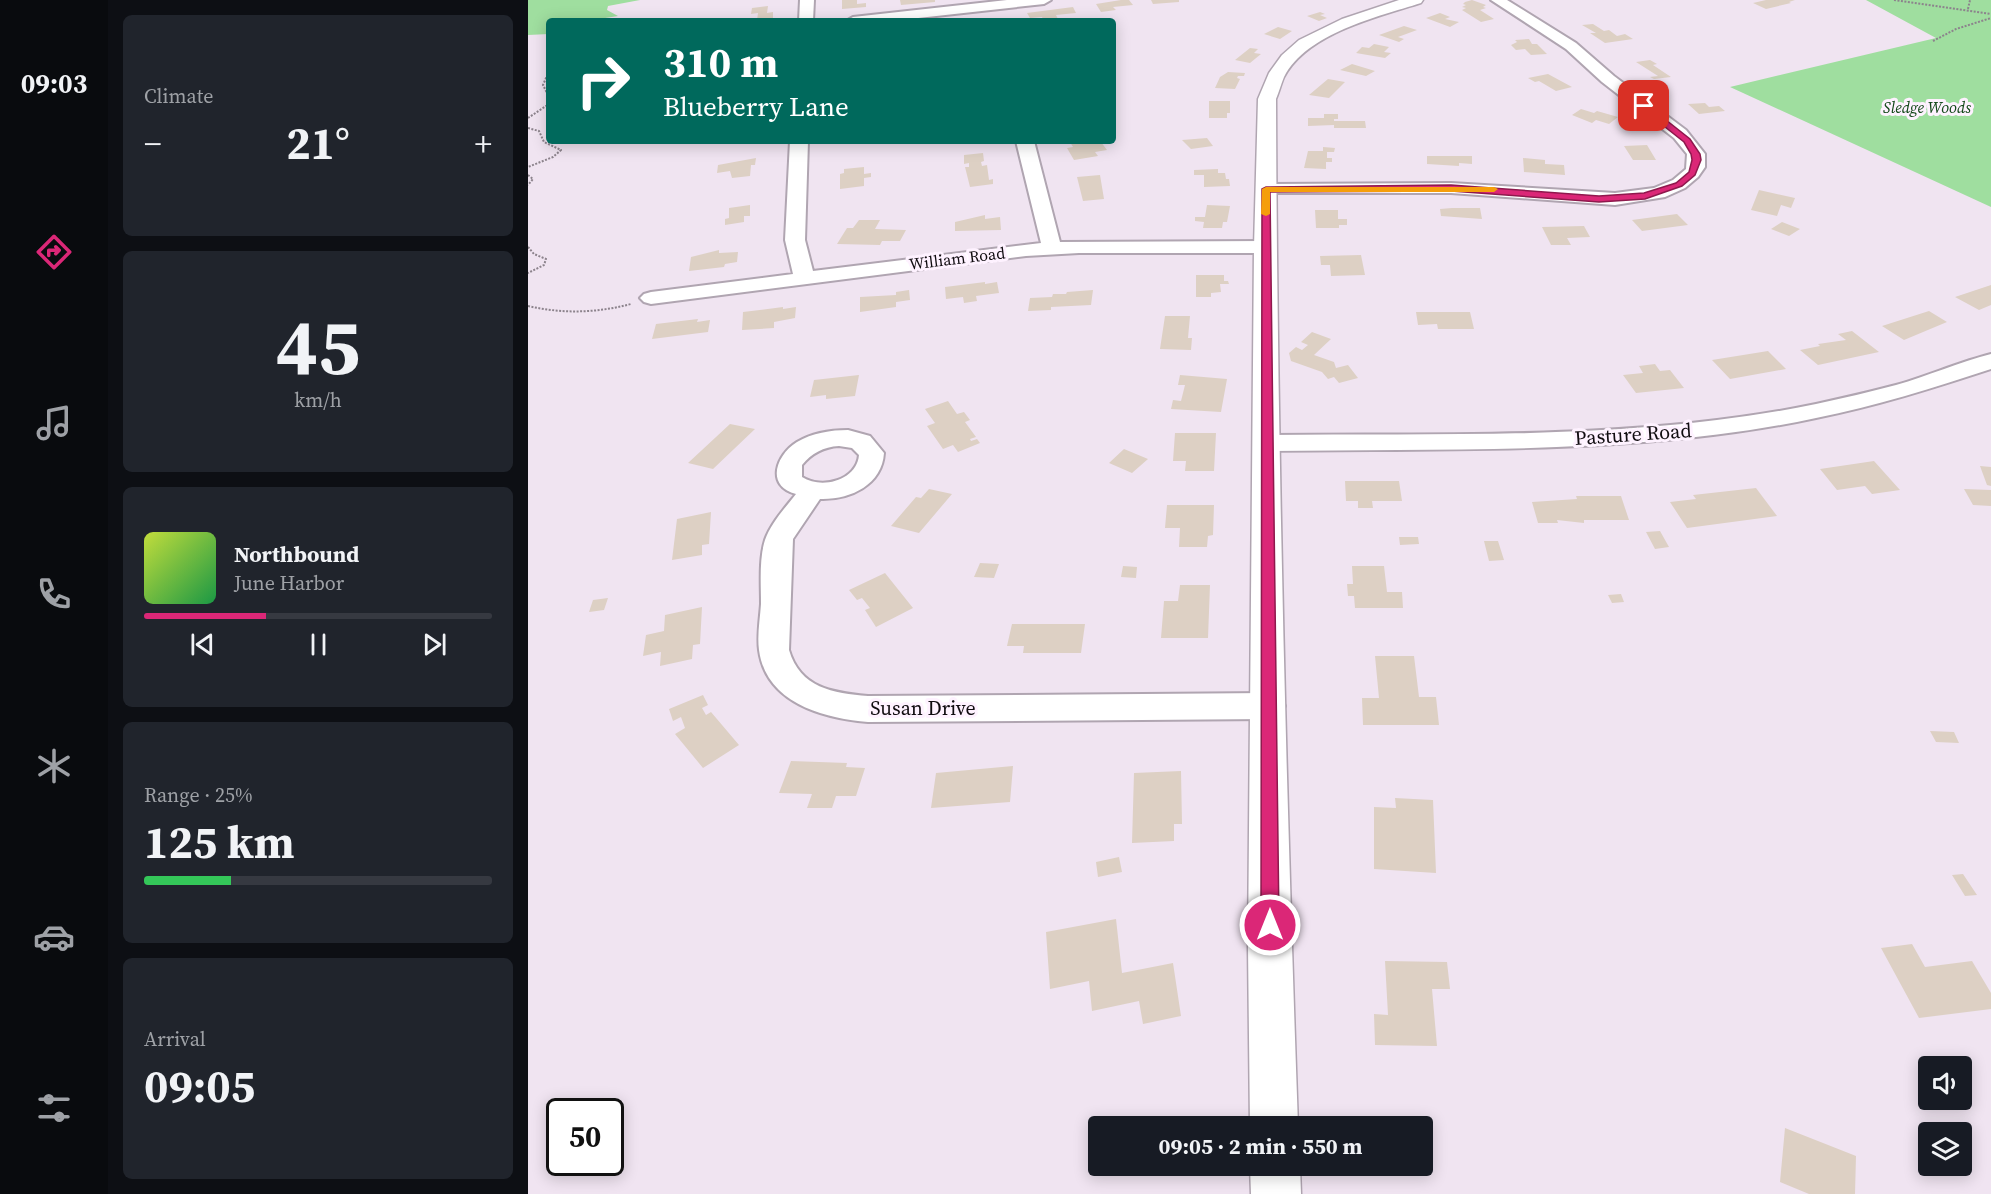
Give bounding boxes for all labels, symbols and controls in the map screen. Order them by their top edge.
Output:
text: 310 m [663,33,778,91]
icon: right [564,42,642,120]
text: 09:03 [21,65,87,102]
pin [1618,80,1669,131]
text: Climate [144,82,213,110]
text: Blueberry Lane [663,88,849,125]
icon: arrive [1627,89,1660,122]
park label: Sledge Woods [1883,96,1971,118]
text: 21° [286,112,350,174]
text: − [144,121,162,166]
text: + [474,121,492,166]
icon: directions [33,231,75,273]
street label: William Road [908,241,1006,275]
text: 45 [276,293,360,400]
text: km/h [294,386,342,414]
icon: music [33,402,75,444]
street label: Pasture Road [1574,416,1693,452]
text: Northbound [234,539,359,569]
text: June Harbor [234,569,344,597]
icon: phone [33,573,75,615]
icon: previous [186,628,219,661]
icon: pause [302,628,335,661]
icon: next [418,628,451,661]
street label: Susan Drive [870,694,976,722]
icon: climate [33,745,75,787]
text: Range · 25% [144,781,253,809]
text: 125 km [144,811,295,873]
position arrow [1238,893,1302,957]
icon: car [33,916,75,958]
text: Arrival [144,1025,206,1053]
text: 09:05 [144,1055,255,1117]
map controls [1918,1056,1972,1176]
button: sound [1918,1056,1972,1110]
icon: filters [33,1087,75,1129]
speed limit sign: 50 [546,1098,624,1176]
button: layers [1918,1122,1972,1176]
text: 09:05 · 2 min · 550 m [1159,1131,1362,1161]

